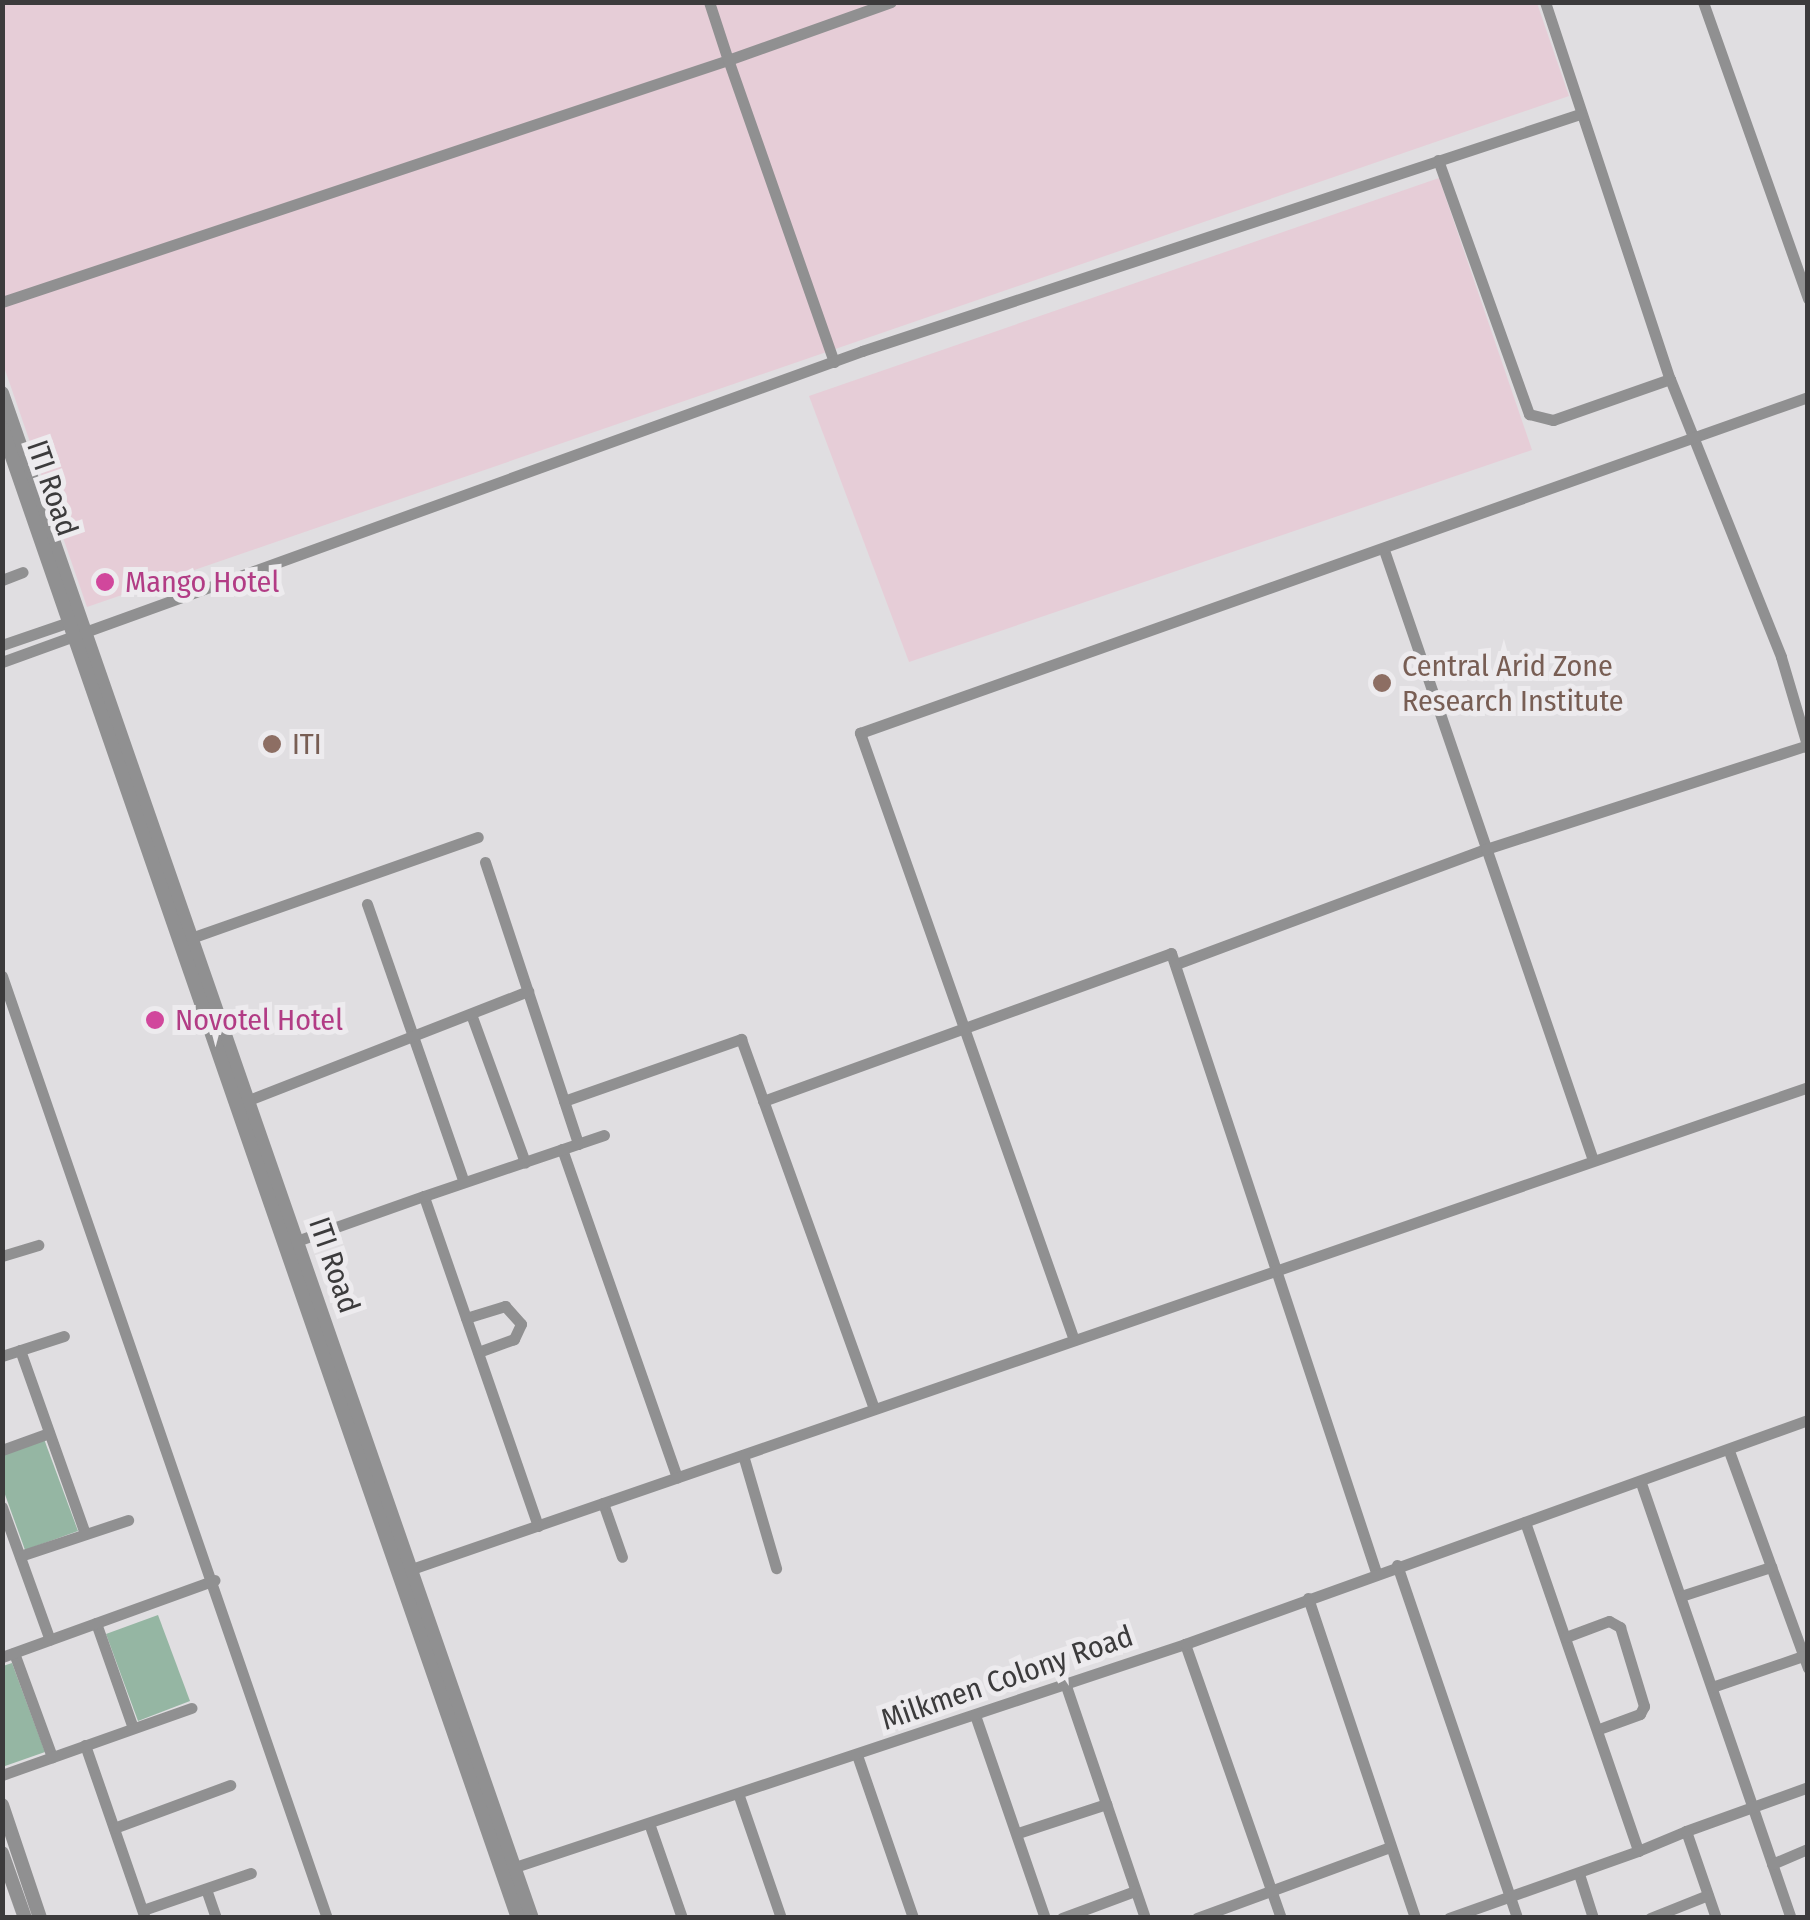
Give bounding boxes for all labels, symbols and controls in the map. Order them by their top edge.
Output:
street label: ITI Road [19,435,85,541]
place label: Mango Hotel [125,564,279,600]
marker: Mango Hotel [94,571,116,593]
place label: Central Arid Zone Research Institute [1402,648,1624,718]
marker: Central Arid Zone Research Institute [1371,672,1393,694]
place label: ITI [292,726,322,762]
marker: ITI [261,733,283,755]
place label: Novotel Hotel [175,1002,343,1038]
marker: Novotel Hotel [144,1009,166,1031]
street label: ITI Road [301,1212,367,1318]
street label: Milkmen Colony Road [876,1618,1138,1738]

